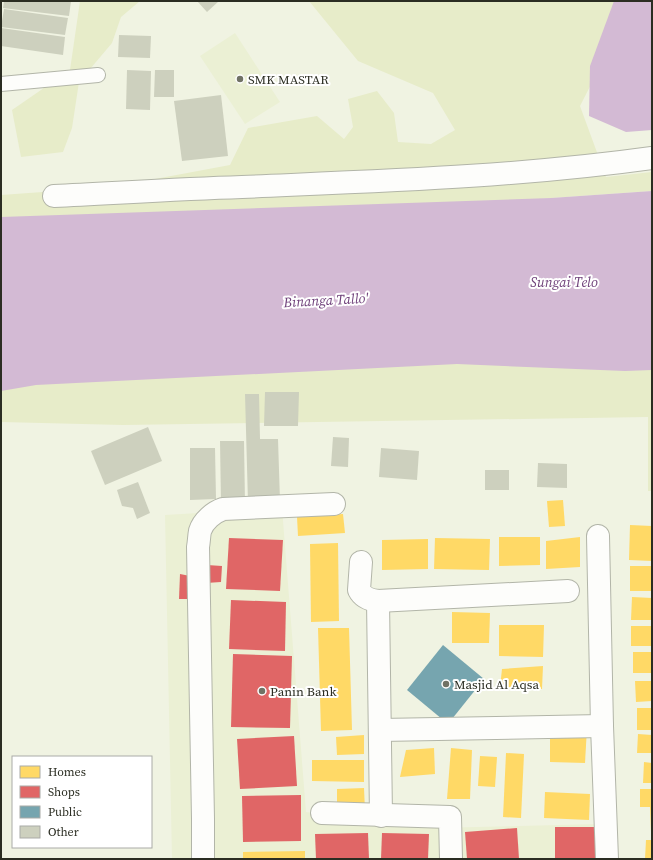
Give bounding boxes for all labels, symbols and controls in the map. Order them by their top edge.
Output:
place label: SMK MASTAR [248,71,329,88]
marker: SMK MASTAR [235,74,245,84]
water label: Sungai Telo [530,272,598,292]
water label: Binanga Tallo' [282,288,370,312]
place label: Masjid Al Aqsa [454,676,539,693]
marker: Masjid Al Aqsa [441,679,451,689]
place label: Panin Bank [270,683,337,700]
marker: Panin Bank [257,686,267,696]
legend [12,756,152,848]
text: Homes [48,764,86,780]
text: Shops [48,784,80,800]
text: Public [48,804,82,820]
text: Other [48,824,79,840]

